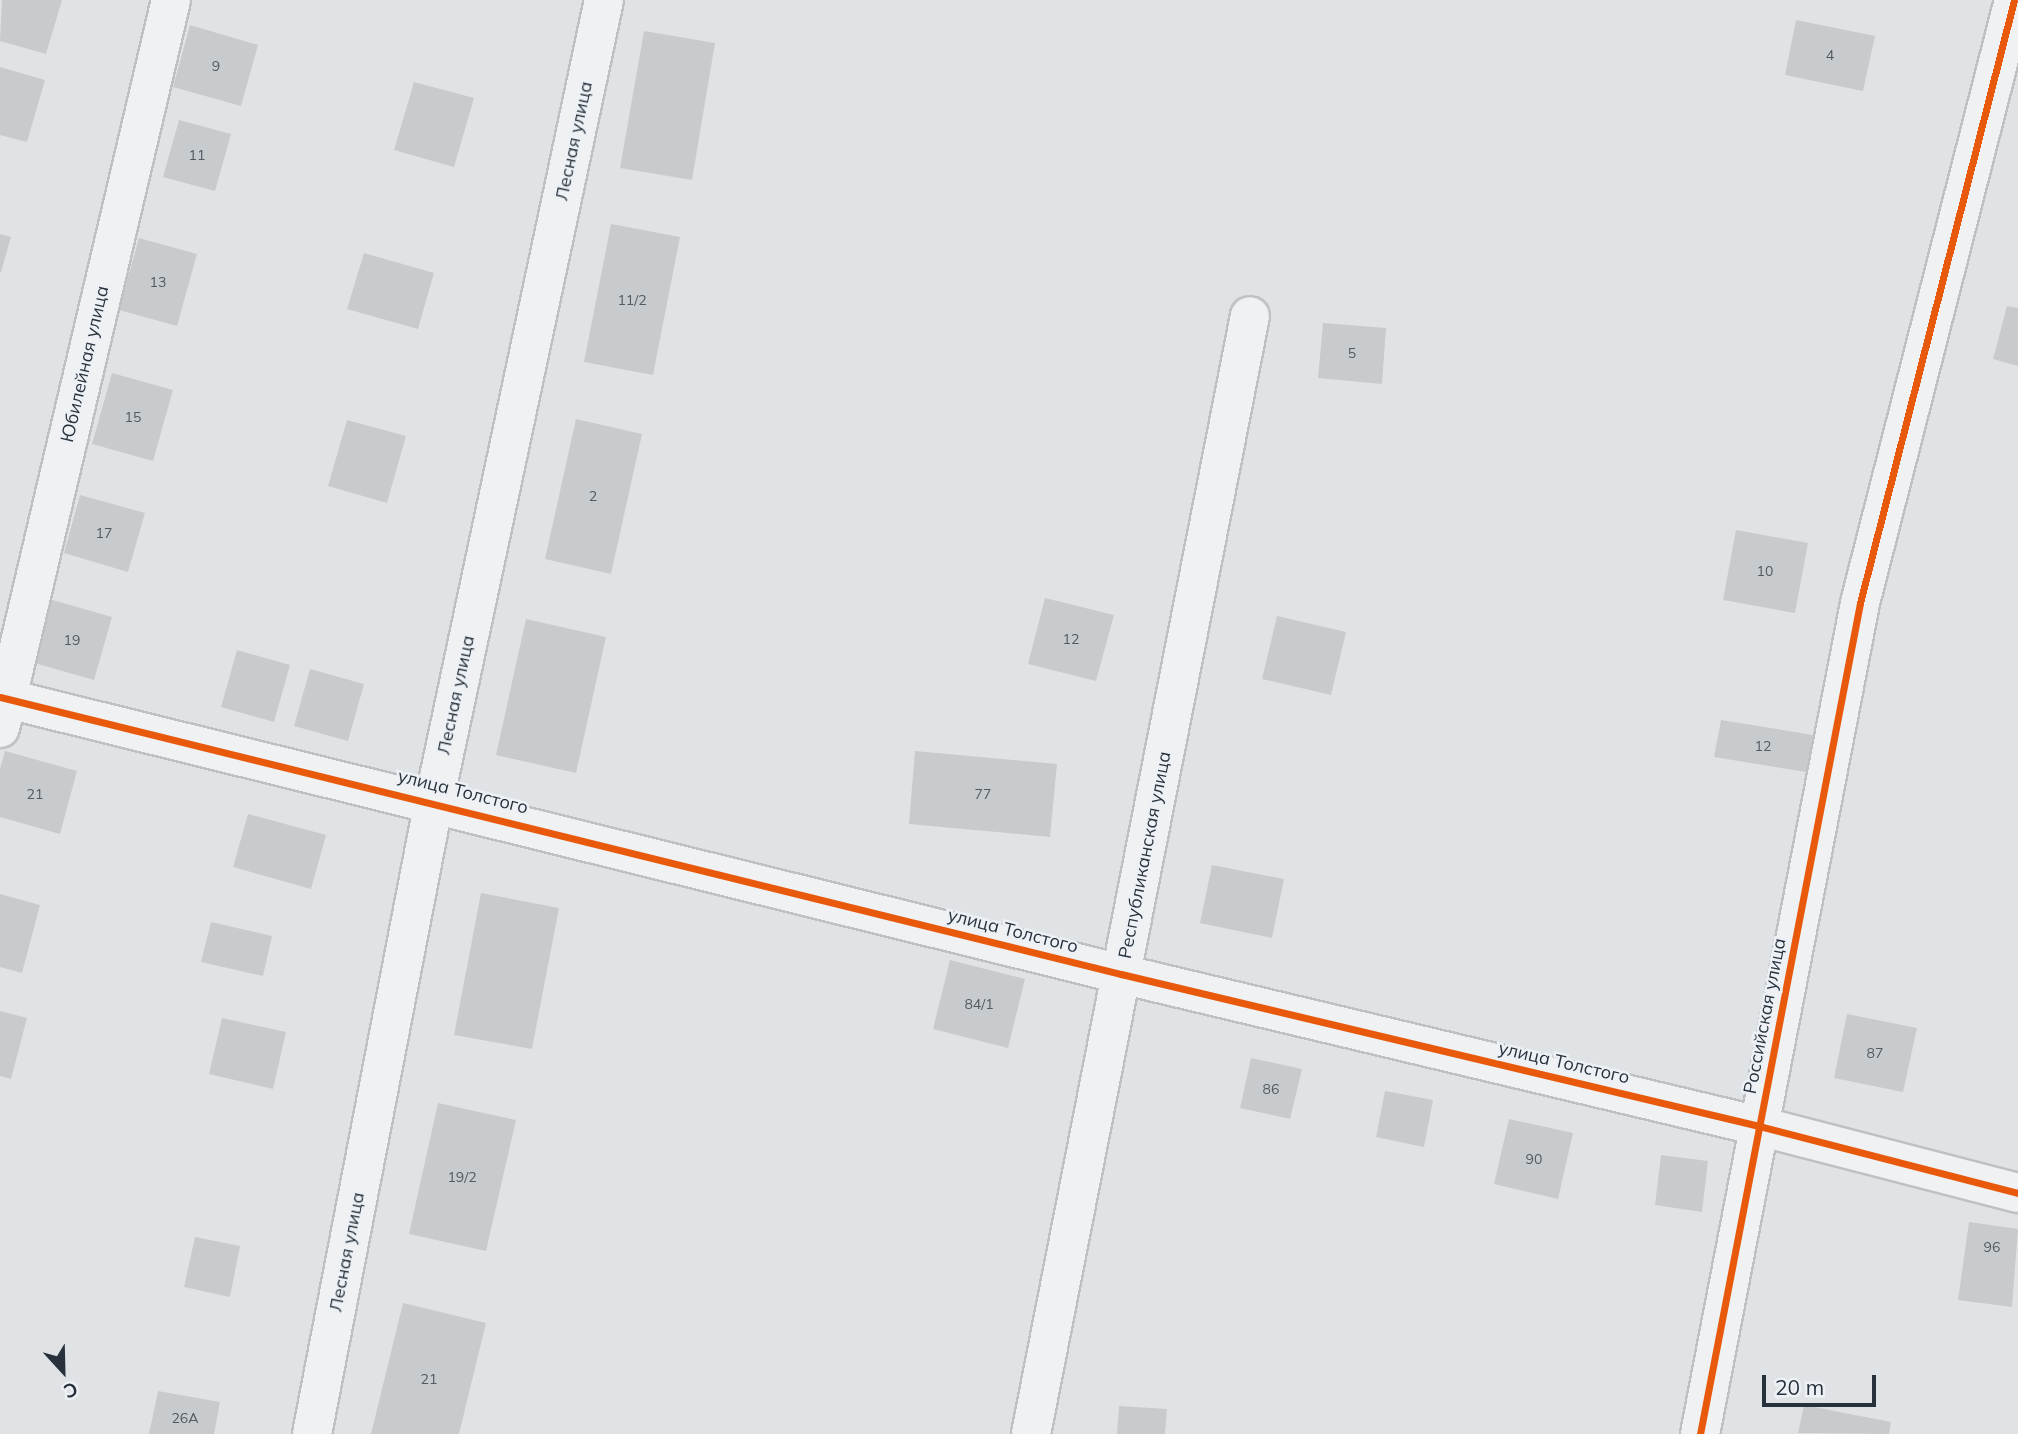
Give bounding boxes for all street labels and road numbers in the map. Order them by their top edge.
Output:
street label: Лесная улица [551,79,597,203]
street label: Юбилейная улица [56,284,114,444]
street label: Лесная улица [433,633,479,757]
street label: Республиканская улица [1114,750,1176,960]
street label: улица Толстого [396,765,530,819]
street label: улица Толстого [946,904,1080,958]
street label: Российская улица [1739,936,1791,1096]
street label: улица Толстого [1496,1037,1632,1089]
street label: Лесная улица [325,1190,369,1314]

